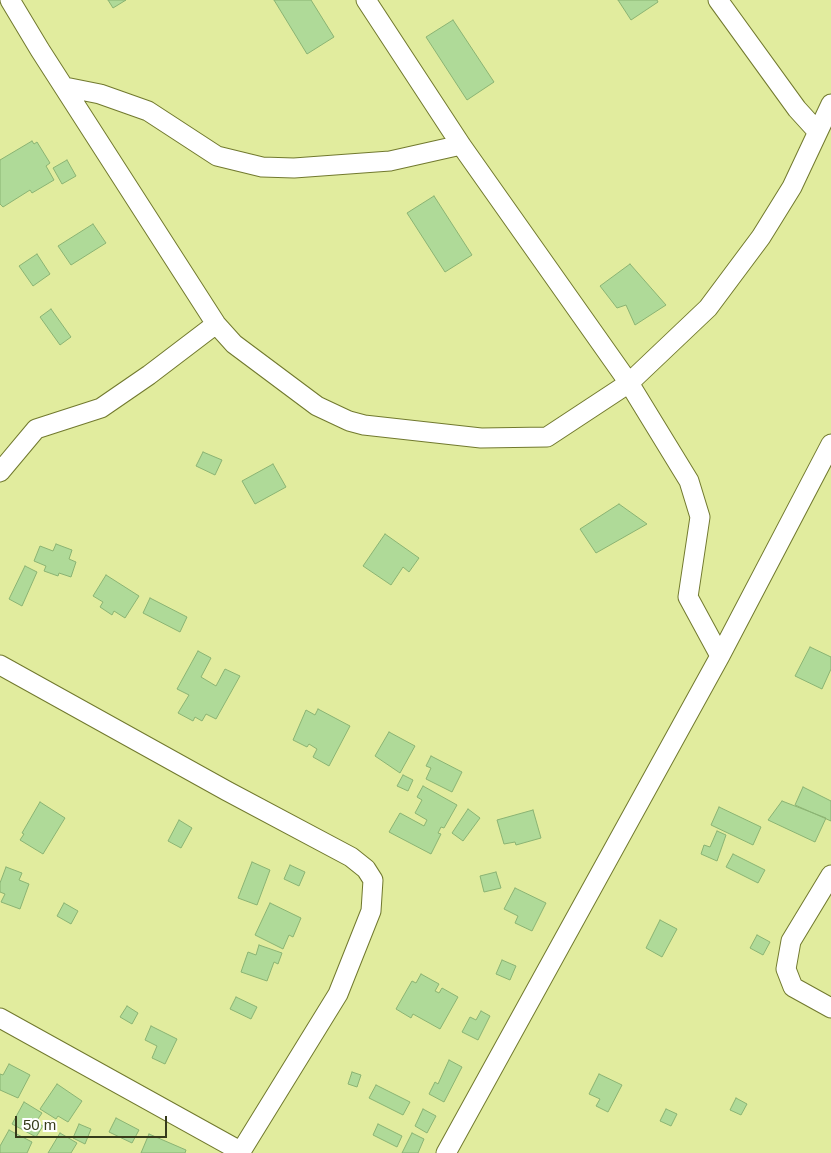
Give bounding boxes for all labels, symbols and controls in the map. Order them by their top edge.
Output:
scale bar [18,1106,170,1138]
text: 50 m [23,1116,56,1133]

